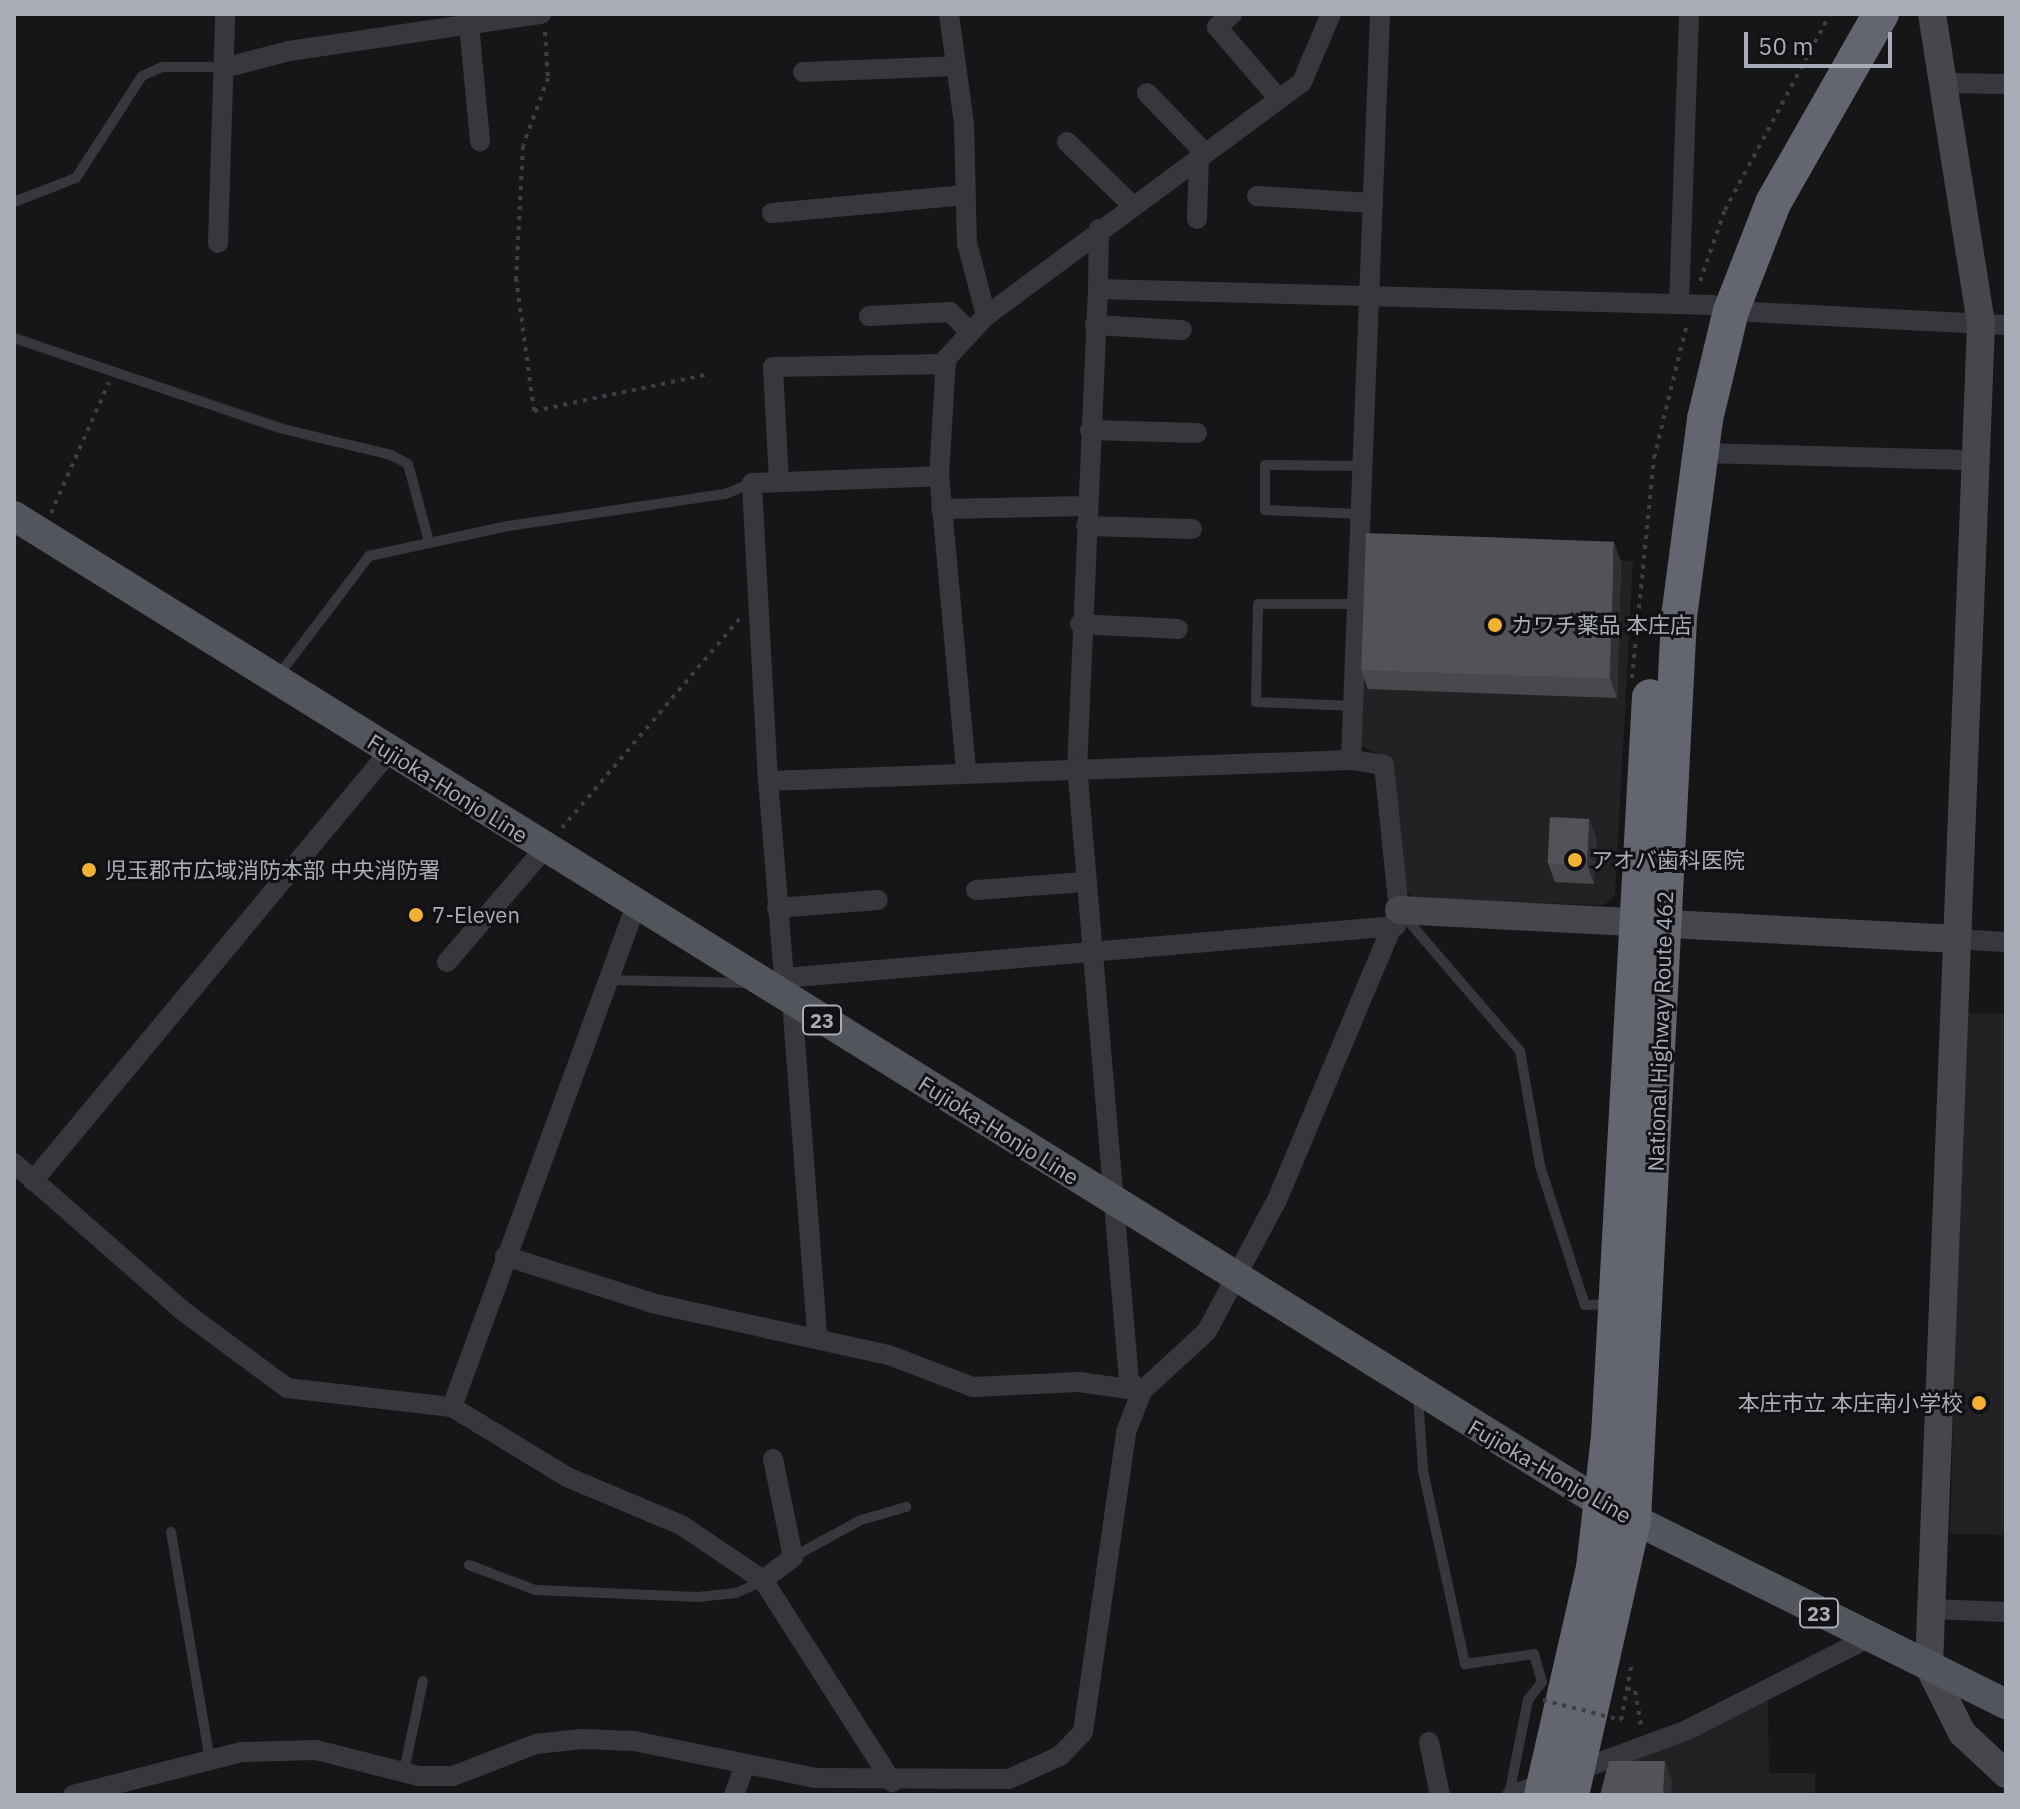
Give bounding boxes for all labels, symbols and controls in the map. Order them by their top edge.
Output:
scale bar [1748,16,1896,66]
text: 50 m [1758,30,1813,62]
place label: カワチ薬品 本庄店 [1511,612,1692,638]
marker: カワチ薬品 本庄店 [1486,616,1504,634]
street label: Fujioka-Honjo Line [363,728,533,848]
place label: アオバ歯科医院 [1591,847,1745,873]
marker: アオバ歯科医院 [1566,851,1584,869]
place label: 児玉郡市広域消防本部 中央消防署 [105,857,440,883]
marker: 児玉郡市広域消防本部 中央消防署 [80,861,98,879]
street label: National Highway Route 462 [1642,890,1678,1172]
place label: 7-Eleven [432,902,520,928]
marker: 7-Eleven [407,906,425,924]
road number: 23 [802,1004,842,1036]
street label: Fujioka-Honjo Line [914,1070,1084,1190]
place label: 本庄市立 本庄南小学校 [1738,1390,1963,1416]
marker: 本庄市立 本庄南小学校 [1970,1394,1988,1412]
street label: Fujioka-Honjo Line [1464,1414,1636,1528]
road number: 23 [1799,1597,1839,1629]

